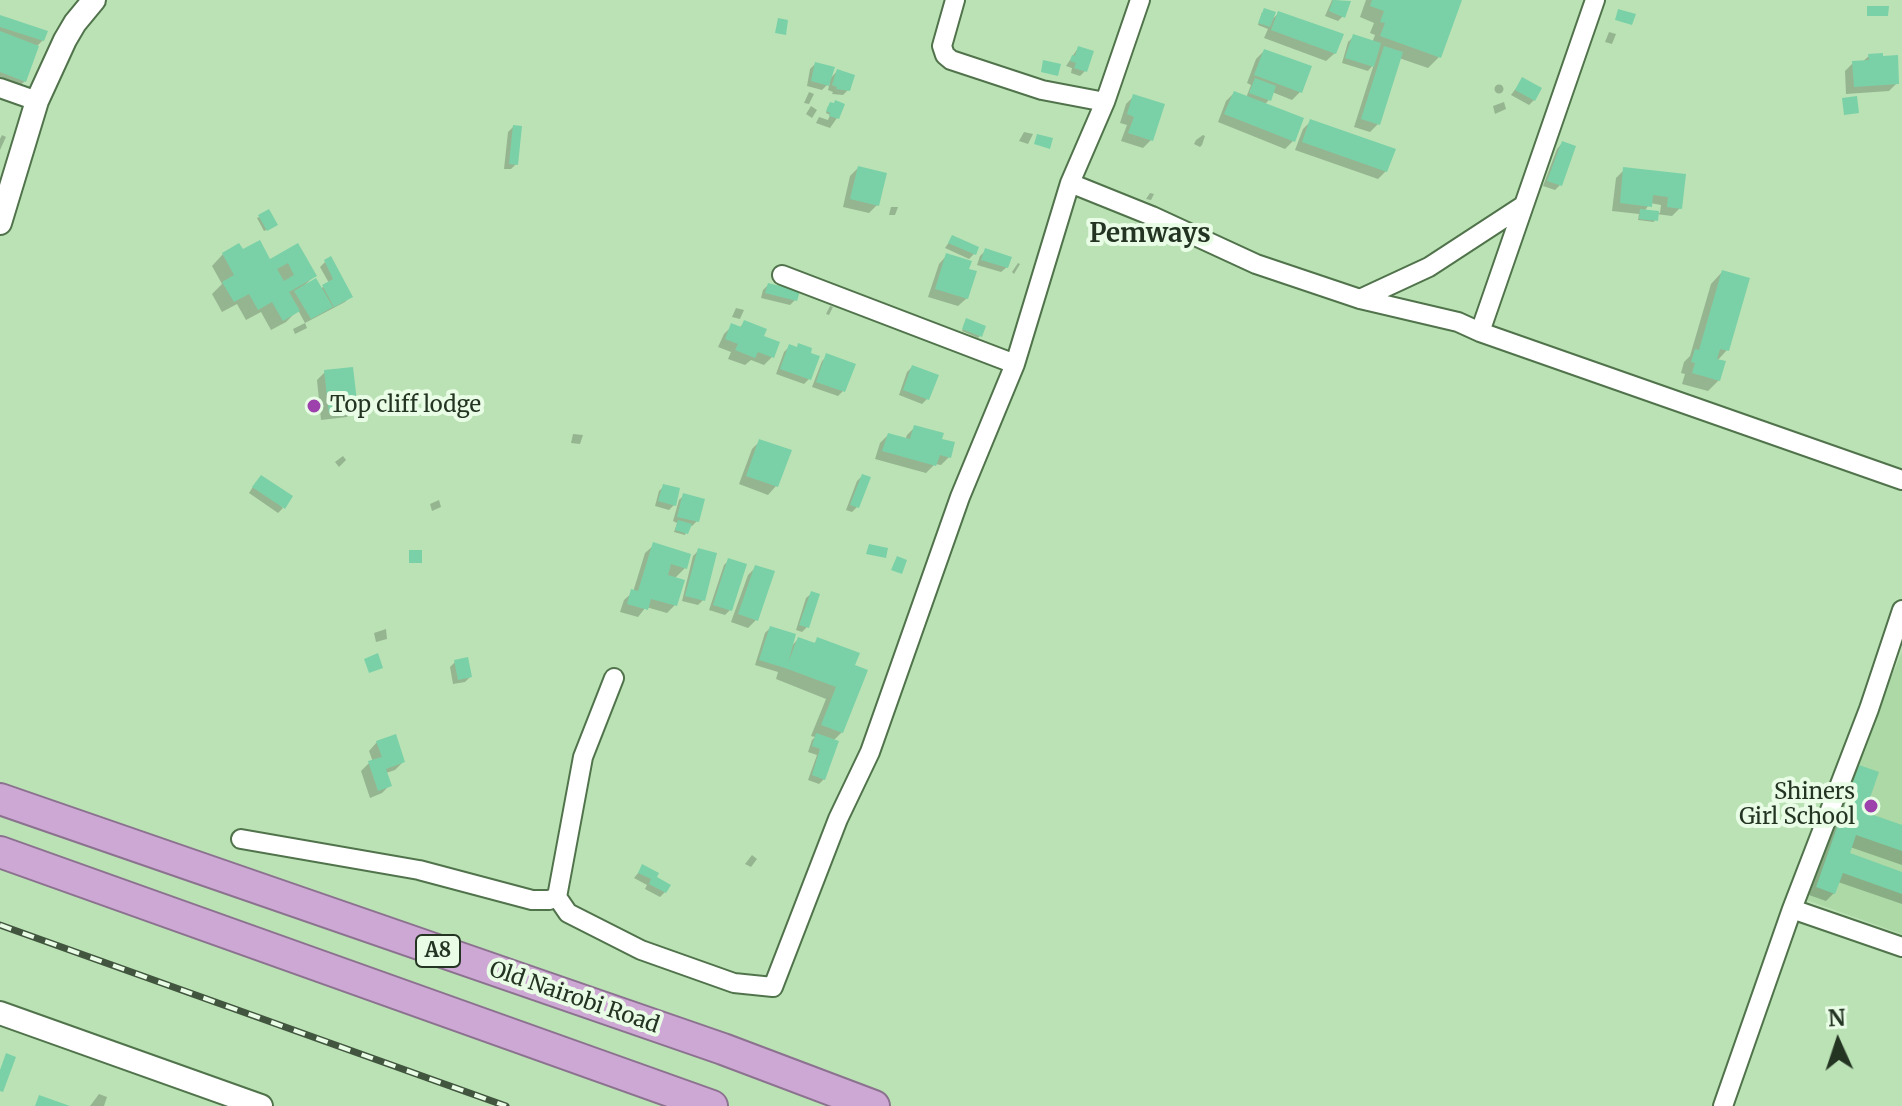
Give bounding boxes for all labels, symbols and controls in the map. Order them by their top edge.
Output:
district label: Pemways [1089,219,1211,251]
place label: Top cliff lodge [330,393,481,419]
marker: Top cliff lodge [305,397,323,415]
place label: Shiners Girl School [1739,780,1855,832]
marker: Shiners Girl School [1862,797,1880,815]
road number: A8 [416,935,460,967]
street label: Old Nairobi Road [486,957,662,1039]
north arrow [1798,1002,1878,1082]
text: N [1827,1004,1846,1032]

